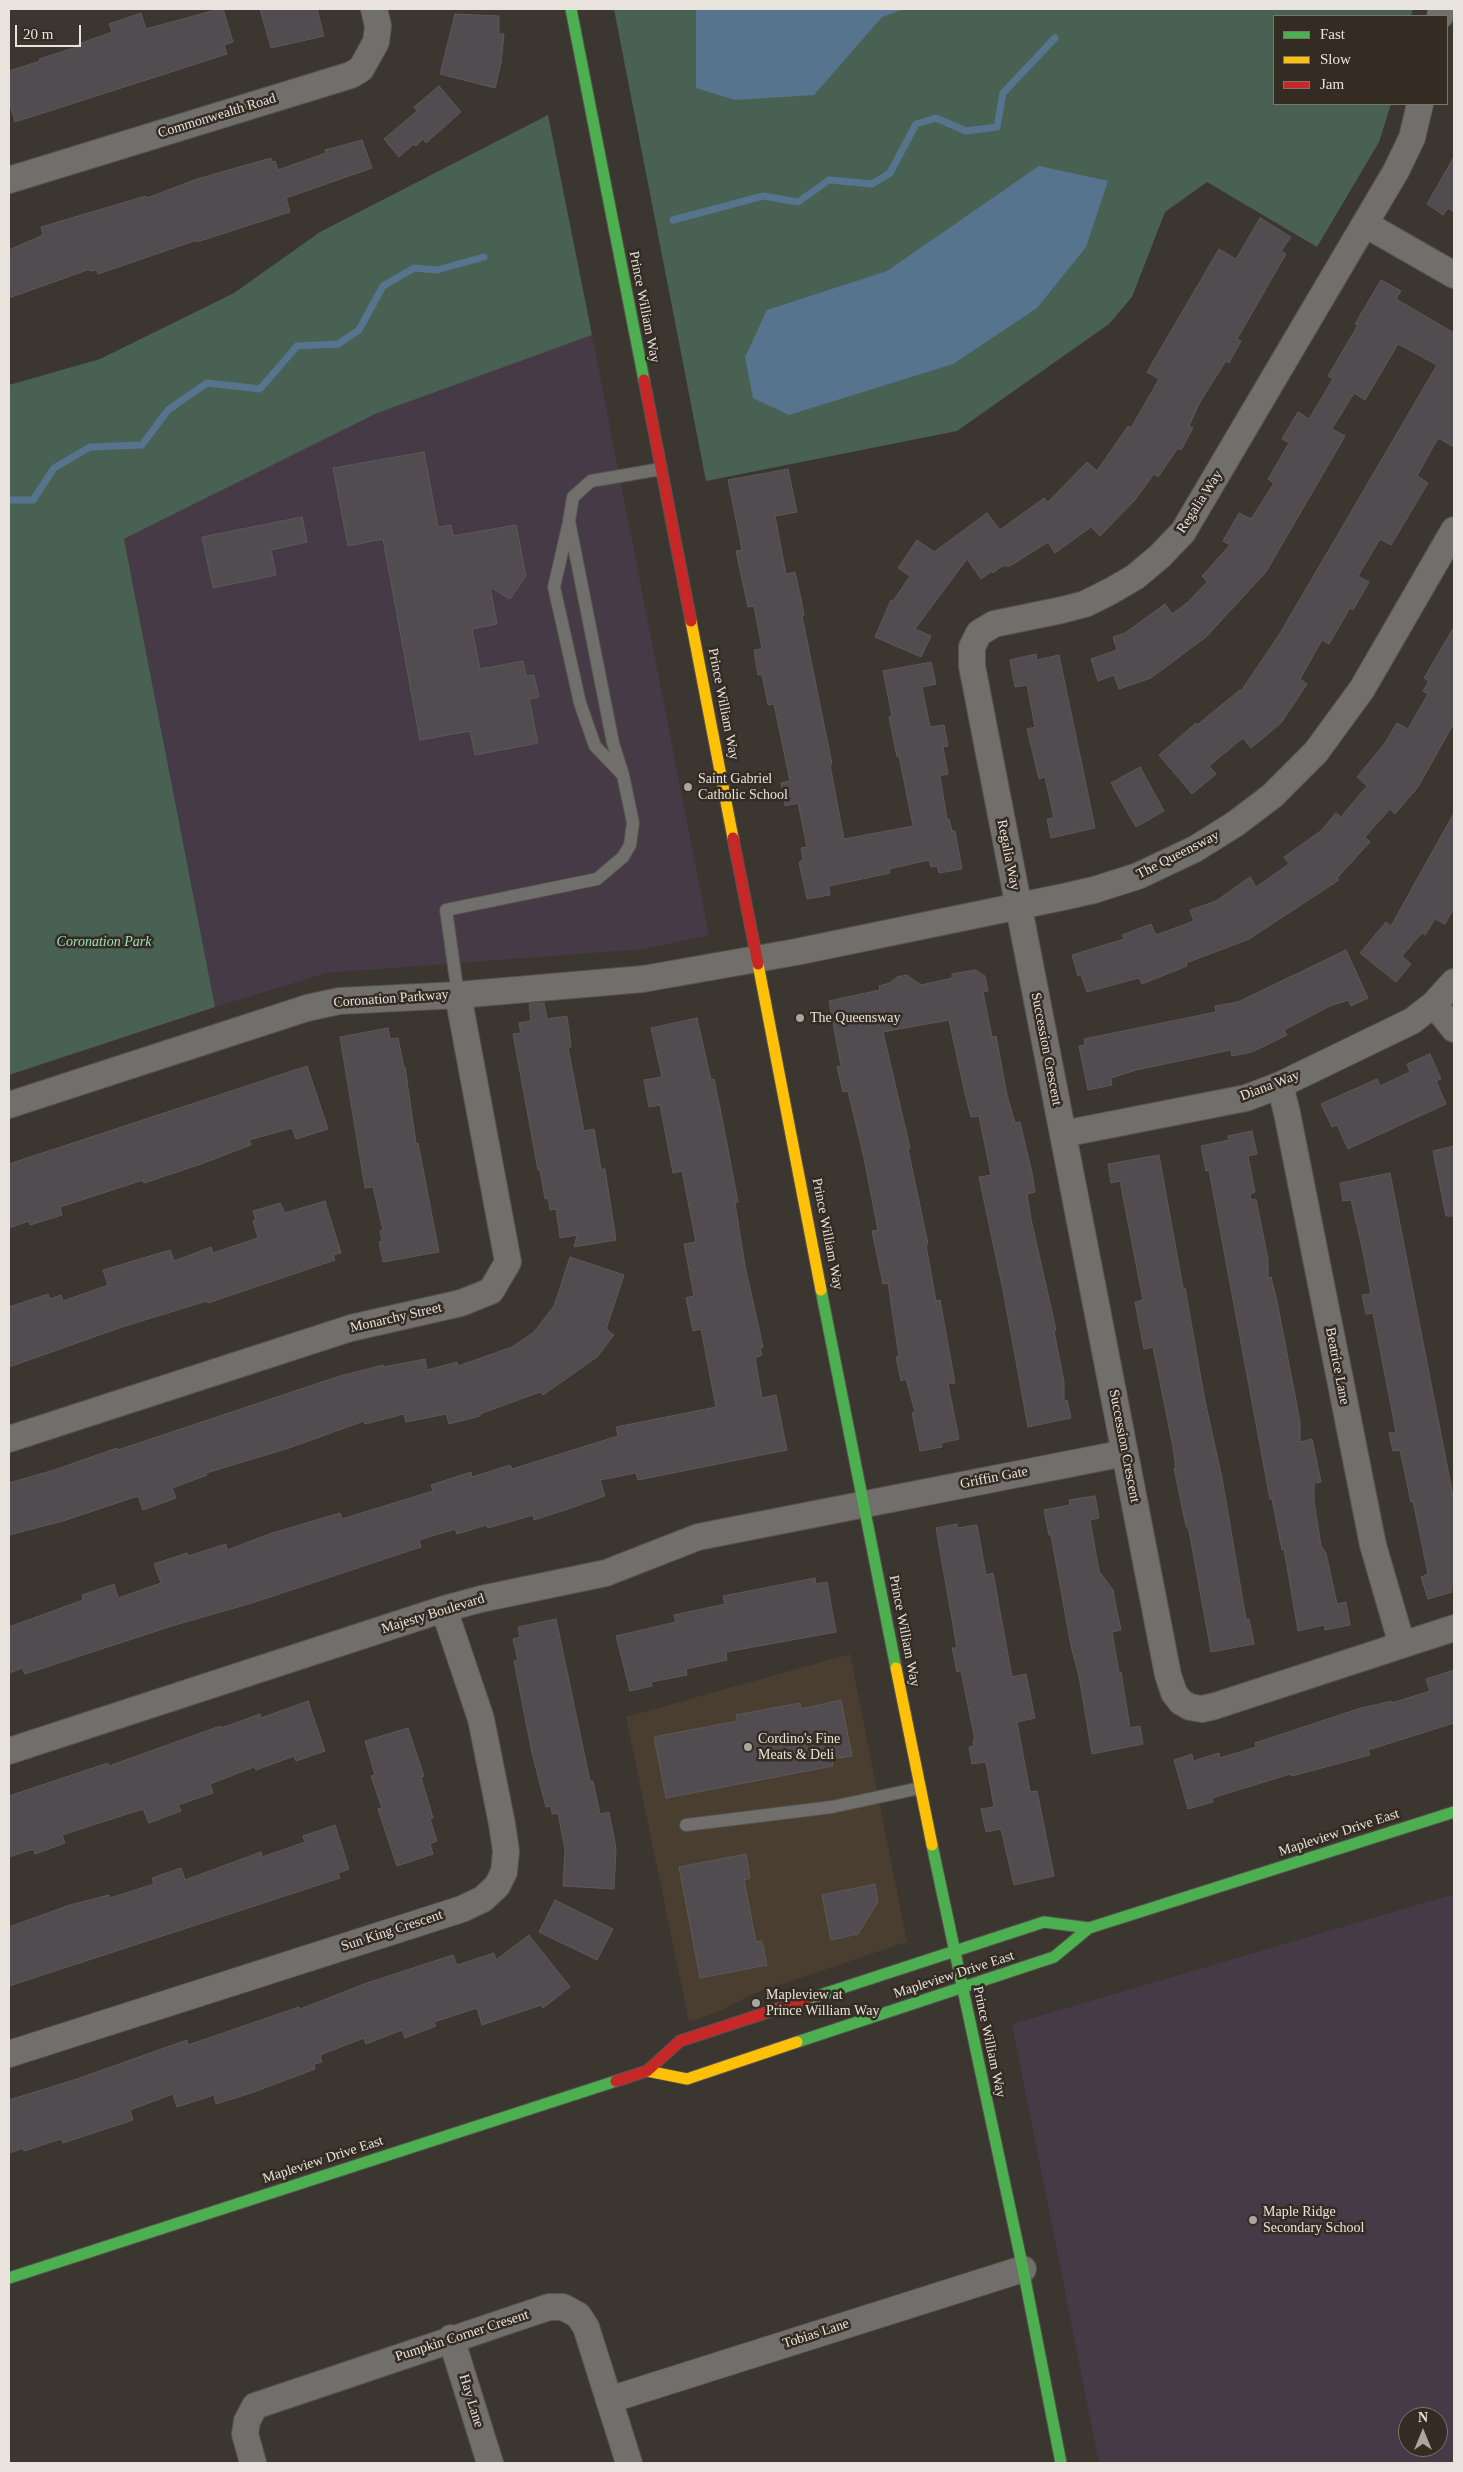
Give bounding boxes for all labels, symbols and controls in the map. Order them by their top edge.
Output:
scale bar [18,15,84,47]
legend [1273,15,1448,105]
text: 20 m [23,26,53,42]
text: Fast [1320,26,1345,42]
text: Slow [1320,51,1351,67]
text: Jam [1320,76,1344,92]
street label: Commonwealth Road [156,90,278,142]
street label: Prince William Way [625,250,663,364]
street label: Regalia Way [1173,467,1227,537]
street label: Prince William Way [704,647,742,761]
place label: Saint Gabriel Catholic School [698,771,788,804]
marker: Saint Gabriel Catholic School [682,781,694,793]
street label: Regalia Way [993,818,1023,892]
street label: The Queensway [1134,827,1222,883]
park label: Coronation Park [57,934,151,950]
street label: Coronation Parkway [333,987,449,1011]
street label: Succession Crescent [1027,991,1065,1107]
place label: The Queensway [810,1010,901,1026]
marker: The Queensway [794,1012,806,1024]
street label: Diana Way [1238,1067,1302,1105]
street label: Prince William Way [808,1177,846,1291]
street label: Monarchy Street [348,1299,444,1337]
street label: Beatrice Lane [1321,1326,1353,1406]
street label: Succession Crescent [1105,1388,1143,1504]
street label: Griffin Gate [959,1463,1029,1493]
street label: Prince William Way [885,1574,923,1688]
street label: Majesty Boulevard [379,1590,487,1638]
place label: Cordino's Fine Meats & Deli [758,1731,840,1764]
marker: Cordino's Fine Meats & Deli [742,1741,754,1753]
street label: Mapleview Drive East [1277,1806,1401,1860]
street label: Sun King Crescent [339,1907,445,1955]
street label: Mapleview Drive East [892,1948,1016,2002]
street label: Prince William Way [969,1985,1009,2099]
place label: Mapleview at Prince William Way [766,1987,879,2020]
marker: Mapleview at Prince William Way [750,1997,762,2009]
street label: Mapleview Drive East [261,2133,385,2187]
place label: Maple Ridge Secondary School [1263,2204,1364,2236]
marker: Maple Ridge Secondary School [1247,2214,1259,2226]
street label: Pumpkin Corner Cresent [393,2307,531,2365]
street label: Tobias Lane [781,2315,851,2353]
street label: Hay Lane [455,2372,487,2430]
north arrow [1398,2407,1448,2457]
text: N [1418,2410,1428,2425]

